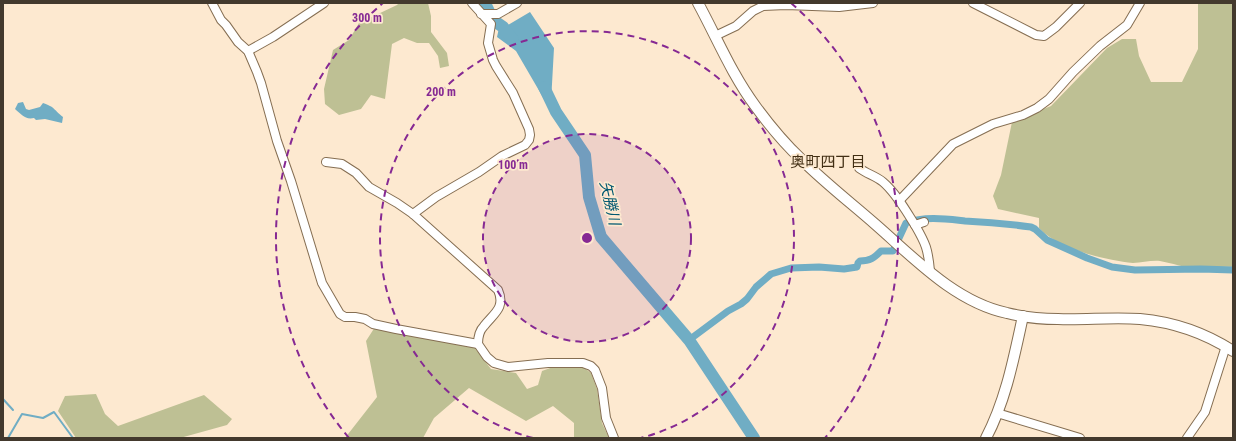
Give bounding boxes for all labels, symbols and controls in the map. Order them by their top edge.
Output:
text: 300 m [352,11,382,25]
text: 200 m [426,85,456,99]
district label: 奥町四丁目 [790,153,866,171]
text: 100 m [498,158,528,172]
water label: 矢勝川 [596,179,624,229]
centre of rings [580,231,594,245]

